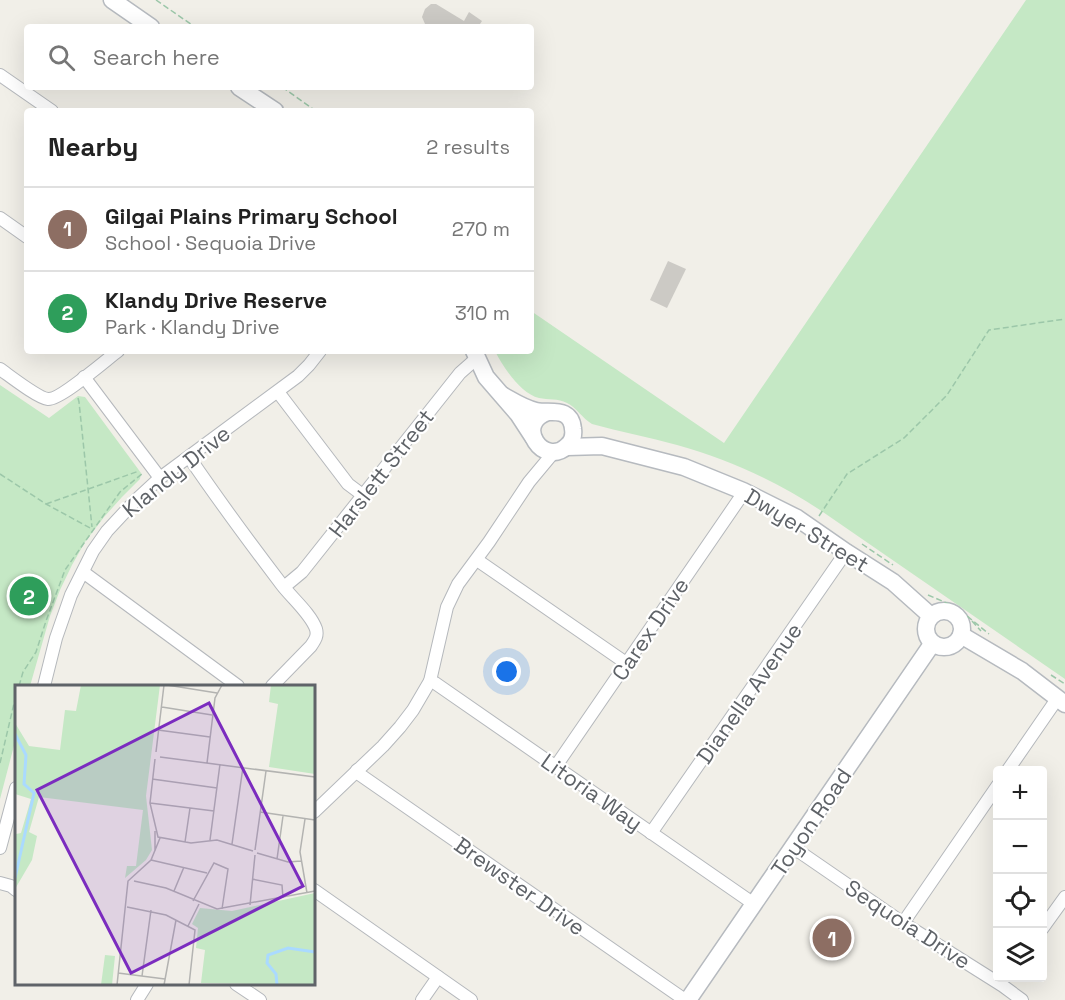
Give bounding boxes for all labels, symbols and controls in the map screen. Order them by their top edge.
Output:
search box [24,24,534,90]
icon: search [45,41,78,74]
text: Search here [93,43,220,71]
text: Nearby [48,130,138,164]
text: 2 results [426,134,510,160]
text: Gilgai Plains Primary School [105,202,398,230]
text: 1 [63,216,72,242]
text: 270 m [452,216,510,242]
text: School · Sequoia Drive [105,230,316,256]
text: Klandy Drive Reserve [105,286,327,314]
text: 2 [62,300,73,326]
text: 310 m [455,300,510,326]
text: Park · Klandy Drive [105,314,280,340]
street label: Harslett Street [322,403,440,543]
street label: Klandy Drive [116,419,236,523]
street label: Dwyer Street [740,482,874,578]
street label: Carex Drive [605,572,695,686]
pin: 2 [9,574,48,618]
street label: Dianella Avenue [690,617,808,769]
your location [492,657,521,686]
inset map [15,685,315,985]
street label: Litoria Way [536,747,648,837]
street label: Toyon Road [765,763,857,881]
map controls [993,766,1047,982]
button: + [993,766,1047,820]
button: − [993,820,1047,874]
street label: Brewster Drive [449,831,591,941]
street label: Sequoia Drive [840,873,976,975]
button: locate [993,874,1047,928]
pin: 1 [812,916,852,960]
button: layers [993,928,1047,982]

